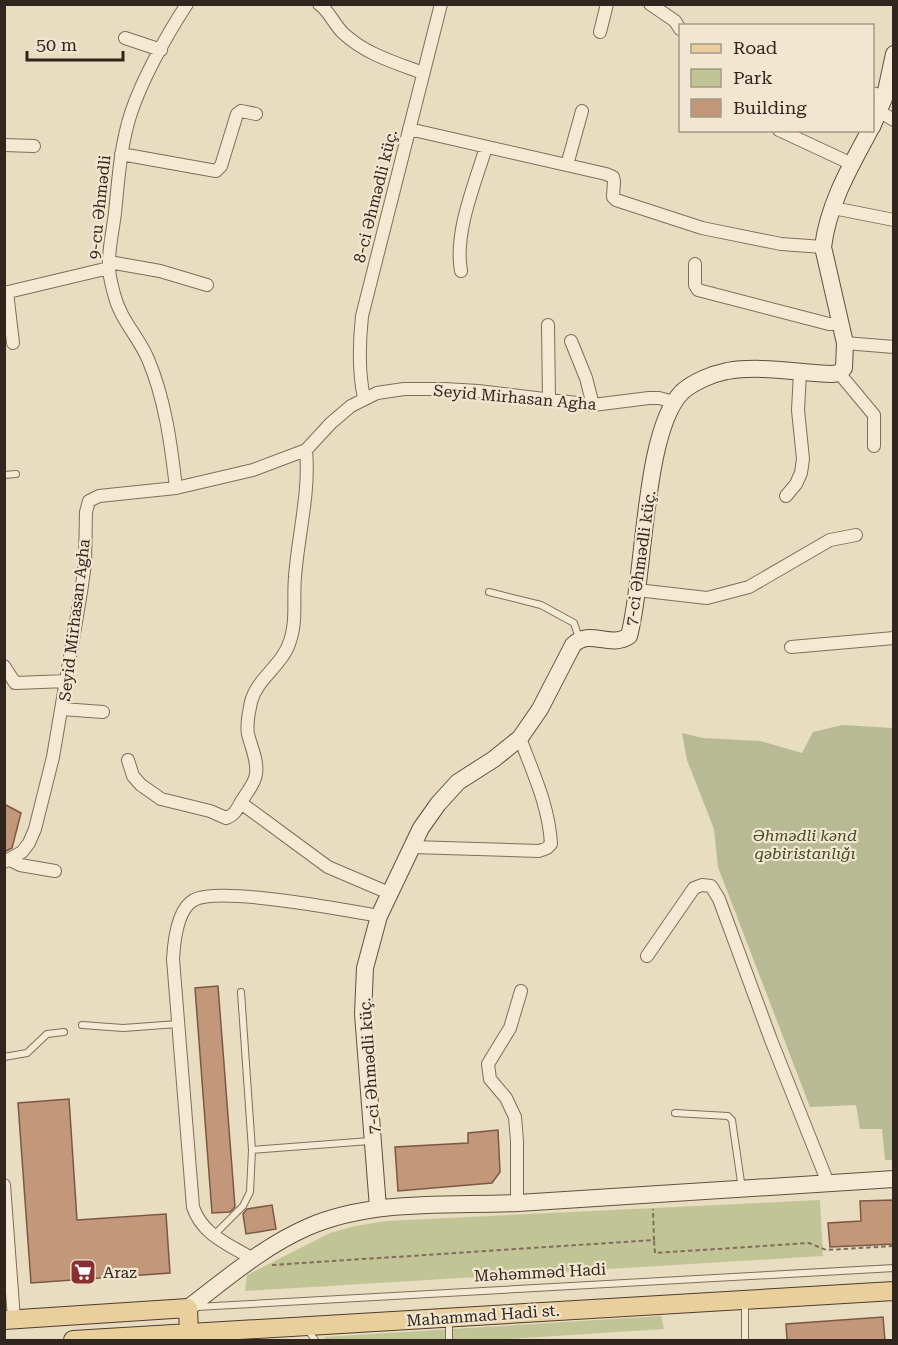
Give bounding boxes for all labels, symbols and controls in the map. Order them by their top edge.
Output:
scale bar [27,24,123,62]
legend [679,24,874,132]
text: 50 m [36,34,77,55]
text: Road [733,37,778,58]
text: Park [733,67,773,88]
text: Building [733,97,807,118]
street label: 8-ci Əhmədli küç. [350,128,401,265]
street label: 9-cu Əhmədli [85,154,114,260]
street label: Seyid Mirhasan Agha [433,381,598,414]
street label: 7-ci Əhmədli küç. [622,489,659,627]
street label: Seyid Mirhasan Agha [55,537,94,702]
park label: Əhmədli kənd qəbiristanlığı [753,826,857,863]
street label: 7-ci Əhmədli küç. [355,997,384,1135]
supermarket icon: Araz [68,1257,98,1287]
street label: Məhəmməd Hadi [473,1260,607,1285]
place label: Araz [103,1263,137,1282]
street label: Mahammad Hadi st. [406,1301,560,1330]

